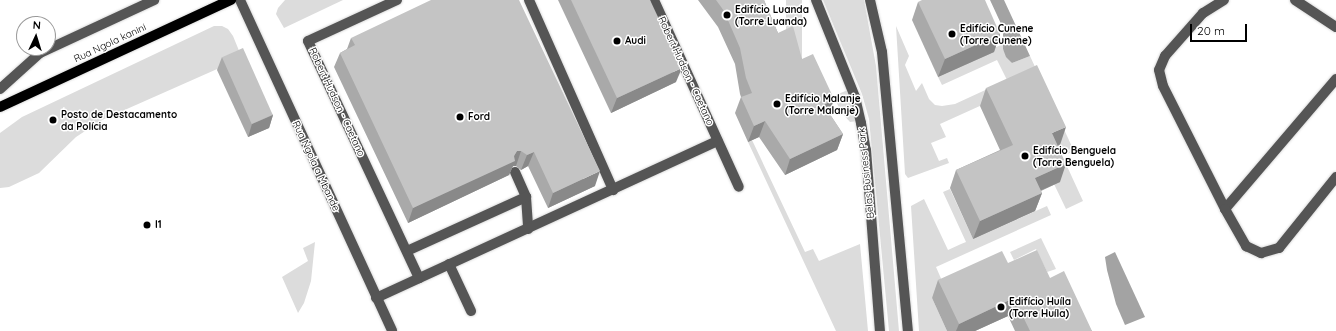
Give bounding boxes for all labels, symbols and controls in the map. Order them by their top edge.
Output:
place label: Edifício Luanda (Torre Luanda) [735,3,809,26]
marker: Edifício Luanda (Torre Luanda) [722,10,732,20]
street label: Robert Hudson - Caetano [655,15,717,127]
north arrow [16,16,56,56]
scale bar [1192,16,1249,42]
text: N [32,18,41,32]
street label: Rua Ngola kanini [72,21,148,65]
place label: Edifício Cunene (Torre Cunene) [960,22,1033,46]
text: 20 m [1197,23,1225,38]
marker: Edifício Cunene (Torre Cunene) [947,29,957,39]
place label: Audi [625,35,646,47]
marker: Audi [612,36,622,46]
street label: Robert Hudson - Caetano [306,46,368,158]
place label: Edifício Malanje (Torre Malanje) [785,92,861,116]
marker: Edifício Malanje (Torre Malanje) [772,99,782,109]
place label: Posto de Destacamento da Polícia [61,108,177,132]
place label: Ford [468,111,490,123]
marker: Ford [455,112,465,122]
marker: Posto de Destacamento da Polícia [48,115,58,125]
street label: Rua Ngola a Mbande [290,119,342,213]
street label: Belas Business Park [855,127,877,219]
place label: Edifício Benguela (Torre Benguela) [1033,144,1116,168]
marker: Edifício Benguela (Torre Benguela) [1020,151,1030,161]
place label: I1 [155,219,162,231]
marker: I1 [142,220,152,230]
place label: Edifício Huíla (Torre Huíla) [1009,295,1071,318]
marker: Edifício Huíla (Torre Huíla) [996,302,1006,312]

